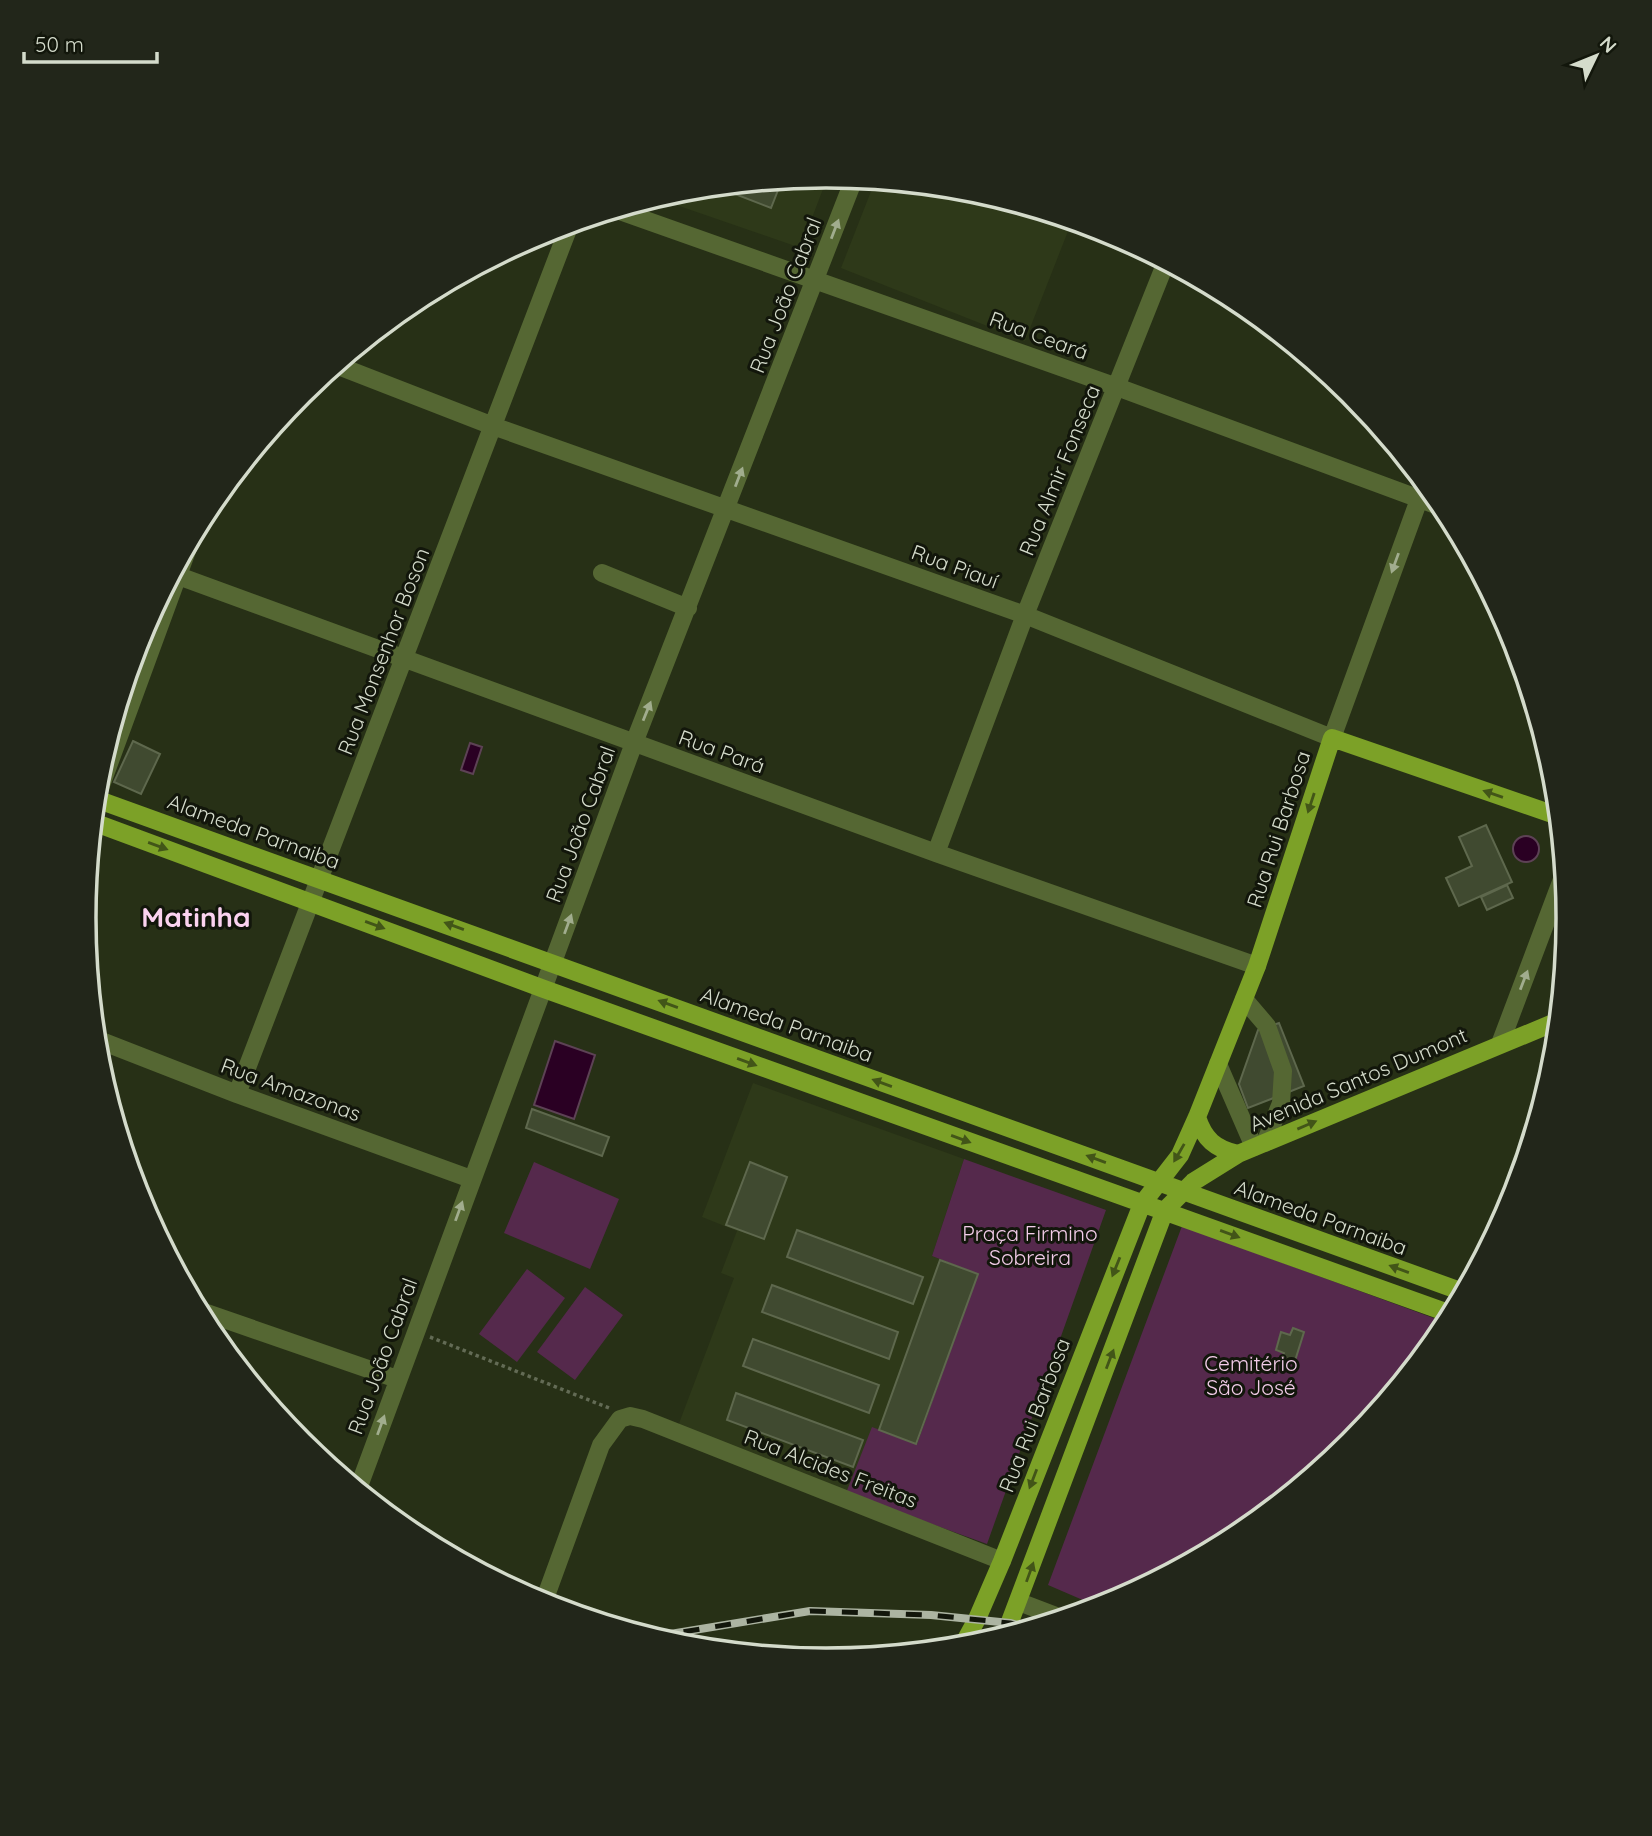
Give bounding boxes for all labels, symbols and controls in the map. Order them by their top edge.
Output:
scale bar [24,21,158,65]
north arrow [1561,21,1631,91]
text: 50 m [35,31,84,57]
text: N [1595,31,1622,58]
street label: Rua João Cabral [743,213,827,377]
one-way arrow [830,218,841,239]
street label: Rua Ceará [986,305,1092,365]
street label: Rua Almir Fonseca [1013,381,1105,559]
one-way arrow [734,466,745,487]
street label: Rua Piauí [908,538,1002,594]
street label: Rua Monsenhor Boson [331,544,435,758]
one-way arrow [1390,552,1401,573]
one-way arrow [641,701,652,722]
street label: Rua Pará [675,723,769,779]
street label: Rua João Cabral [540,742,620,906]
street label: Rua Rui Barbosa [1240,747,1316,911]
street label: Alameda Parnaiba [164,788,344,874]
one-way arrow [1483,788,1504,799]
one-way arrow [1305,793,1315,814]
one-way arrow [147,840,168,851]
district label: Matinha [141,899,251,934]
one-way arrow [562,914,573,935]
one-way arrow [365,920,386,931]
one-way arrow [444,921,465,932]
one-way arrow [1519,970,1530,991]
street label: Alameda Parnaiba [697,981,877,1067]
one-way arrow [657,999,678,1010]
street label: Avenida Santos Dumont [1245,1021,1471,1137]
street label: Rua Amazonas [217,1052,365,1126]
one-way arrow [736,1056,757,1067]
one-way arrow [871,1077,892,1088]
one-way arrow [1297,1119,1318,1130]
one-way arrow [950,1133,971,1144]
one-way arrow [1173,1144,1185,1163]
one-way arrow [1085,1153,1106,1164]
street label: Alameda Parnaiba [1231,1174,1411,1260]
one-way arrow [454,1201,465,1222]
park label: Praça Firmino Sobreira [962,1220,1098,1270]
one-way arrow [1219,1228,1240,1239]
one-way arrow [1111,1257,1122,1278]
one-way arrow [1389,1263,1410,1274]
street label: Rua João Cabral [342,1274,422,1438]
street label: Rua Rui Barbosa [993,1334,1075,1496]
one-way arrow [1104,1348,1115,1369]
park label: Cemitério São José [1204,1350,1298,1400]
one-way arrow [376,1414,387,1435]
street label: Rua Alcides Freitas [741,1423,921,1513]
one-way arrow [1028,1469,1039,1490]
one-way arrow [1025,1561,1036,1582]

